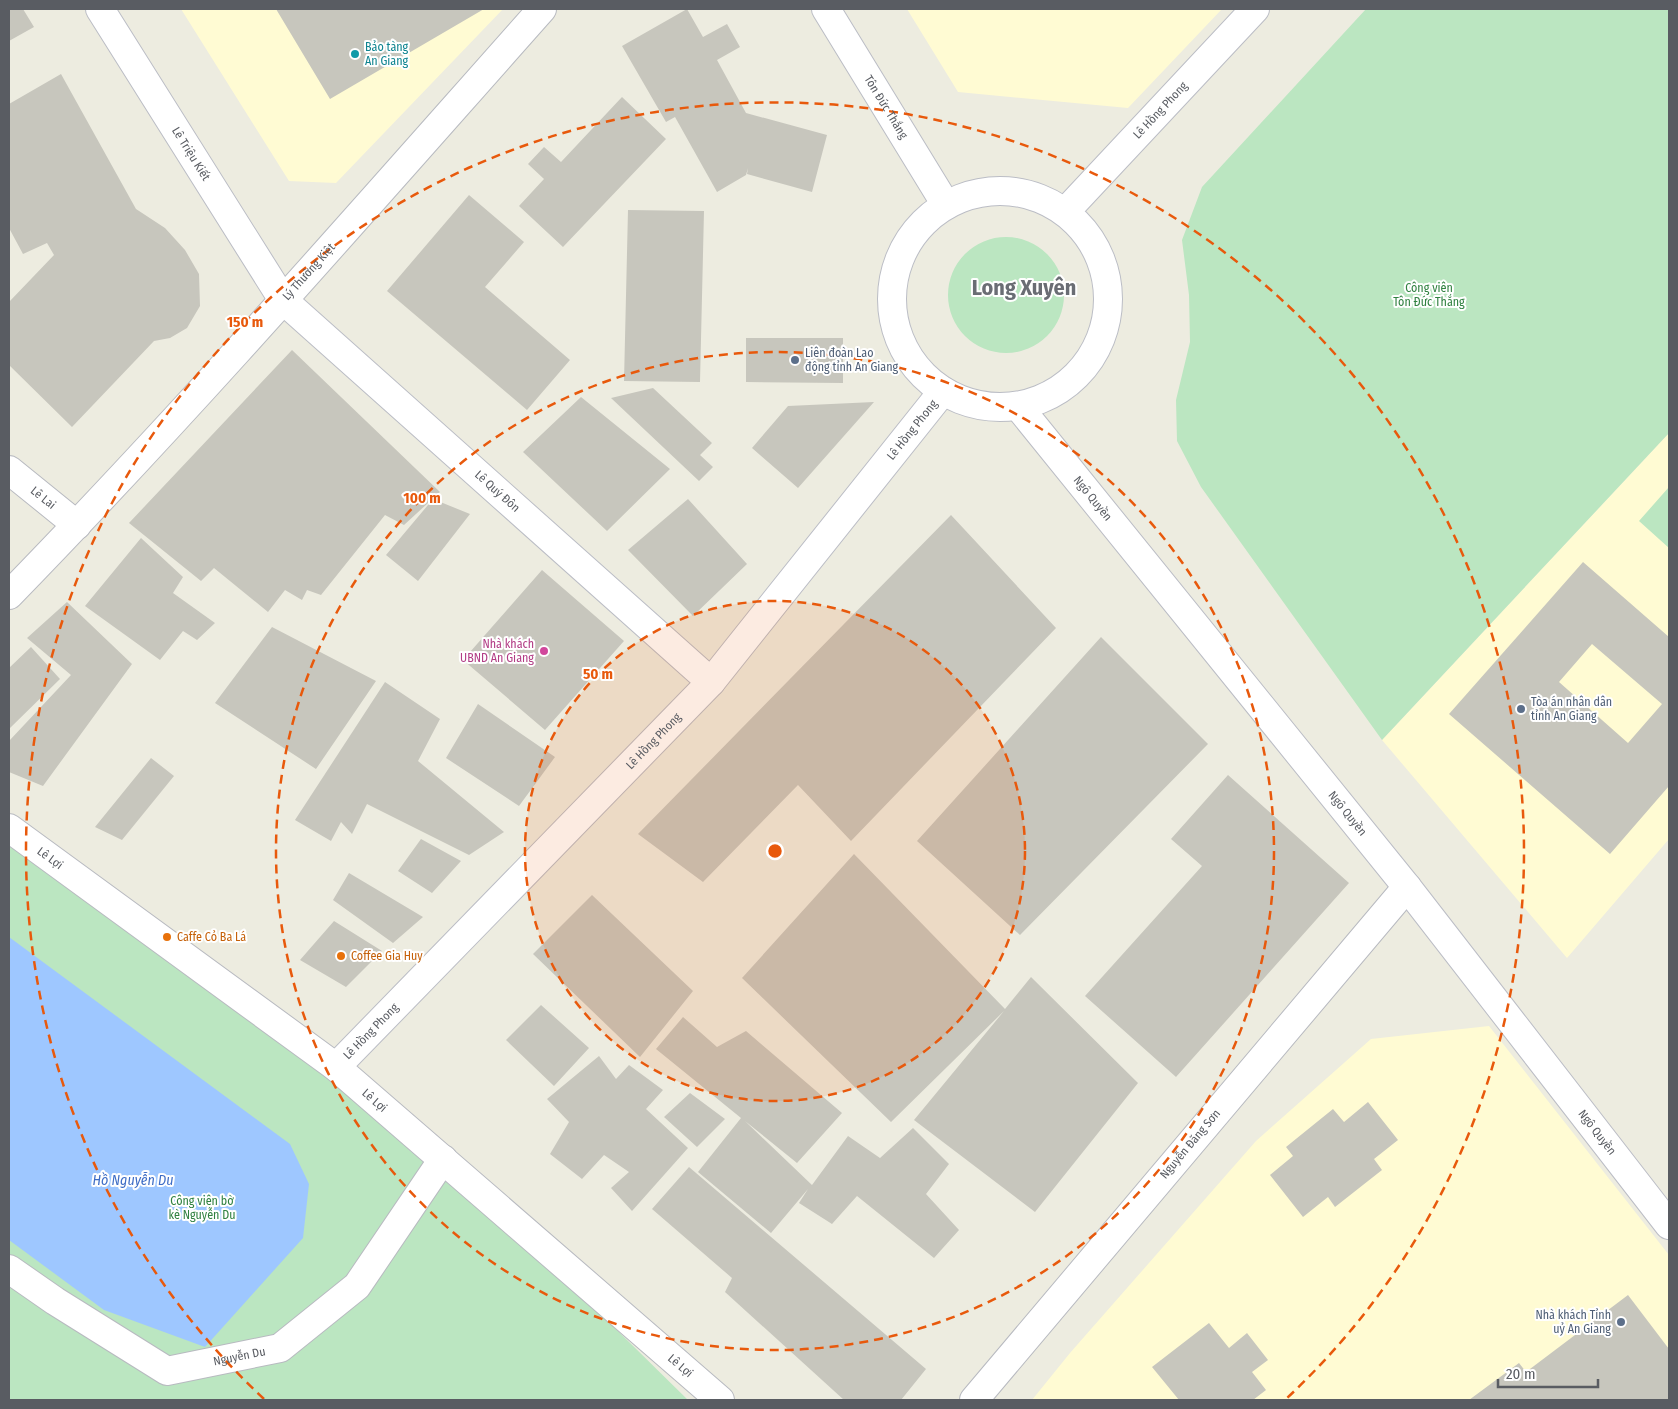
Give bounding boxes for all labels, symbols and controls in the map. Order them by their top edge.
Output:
place label: Bảo tàng An Giang [365,40,409,68]
marker: Bảo tàng An Giang [349,48,361,60]
street label: Tôn Đức Thắng [861,73,911,142]
street label: Lê Hồng Phong [1130,79,1191,142]
street label: Lê Triệu Kiết [169,124,213,183]
street label: Lý Thường Kiệt [280,240,338,303]
district label: Long Xuyên [972,274,1076,301]
park label: Công viên Tôn Đức Thắng [1393,281,1465,309]
text: 150 m [227,313,263,331]
place label: Liên đoàn Lao động tỉnh An Giang [805,346,899,374]
marker: Liên đoàn Lao động tỉnh An Giang [789,354,801,366]
street label: Lê Hồng Phong [884,397,940,463]
street label: Lê Quý Đôn [472,468,523,515]
street label: Ngô Quyền [1071,473,1115,524]
street label: Lê Lai [28,483,58,512]
text: 100 m [403,489,441,507]
place label: Nhà khách UBND An Giang [460,637,534,665]
marker: Nhà khách UBND An Giang [538,645,550,657]
text: 50 m [583,665,613,683]
place label: Tòa án nhân dân tỉnh An Giang [1531,695,1612,723]
marker: Tòa án nhân dân tỉnh An Giang [1515,703,1527,715]
street label: Lê Hồng Phong [623,710,684,772]
street label: Ngô Quyền [1325,788,1370,839]
centre of rings [766,842,784,860]
street label: Lê Lợi [35,844,66,872]
place label: Caffe Cỏ Ba Lá [177,930,246,944]
marker: Caffe Cỏ Ba Lá [161,931,173,943]
place label: Coffee Gia Huy [351,949,423,963]
marker: Coffee Gia Huy [335,950,347,962]
street label: Lê Hồng Phong [340,1000,402,1062]
street label: Lê Lợi [359,1086,390,1115]
street label: Nguyễn Đăng Sơn [1157,1107,1223,1181]
street label: Ngô Quyền [1575,1107,1619,1158]
water label: Hồ Nguyễn Du [93,1171,173,1189]
park label: Công viên bờ kè Nguyễn Du [169,1194,235,1222]
place label: Nhà khách Tỉnh uỷ An Giang [1535,1308,1611,1336]
marker: Nhà khách Tỉnh uỷ An Giang [1615,1316,1627,1328]
street label: Nguyễn Du [212,1344,267,1368]
street label: Lê Lợi [665,1351,696,1380]
scale bar [1498,1356,1598,1388]
text: 20 m [1506,1365,1536,1383]

